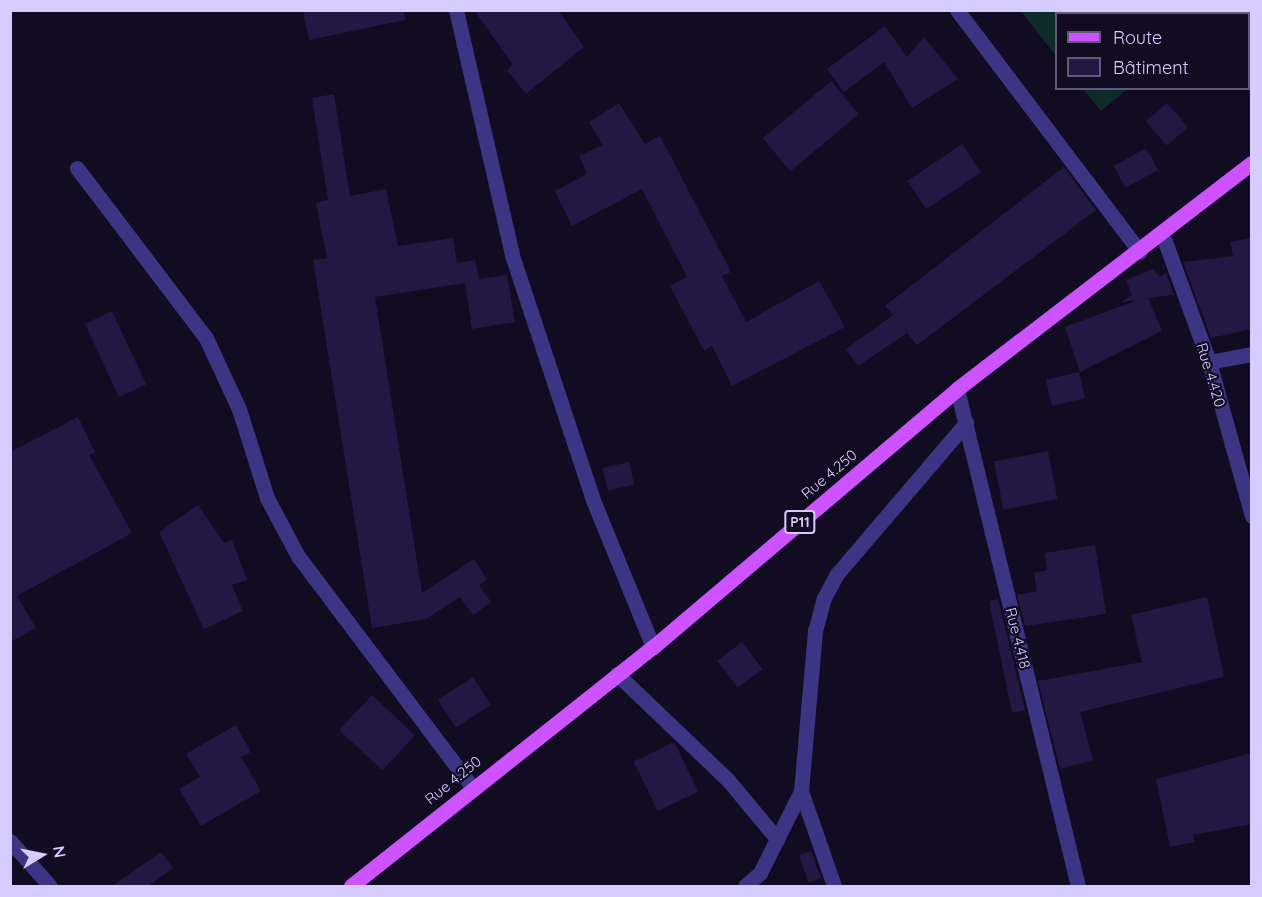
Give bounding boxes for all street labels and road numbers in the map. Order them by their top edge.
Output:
street label: Rue 4.420 [1193,341,1229,409]
street label: Rue 4.250 [798,446,860,502]
road number: P11 [784,511,816,533]
street label: Rue 4.418 [1002,605,1034,671]
street label: Rue 4.250 [421,752,485,808]

